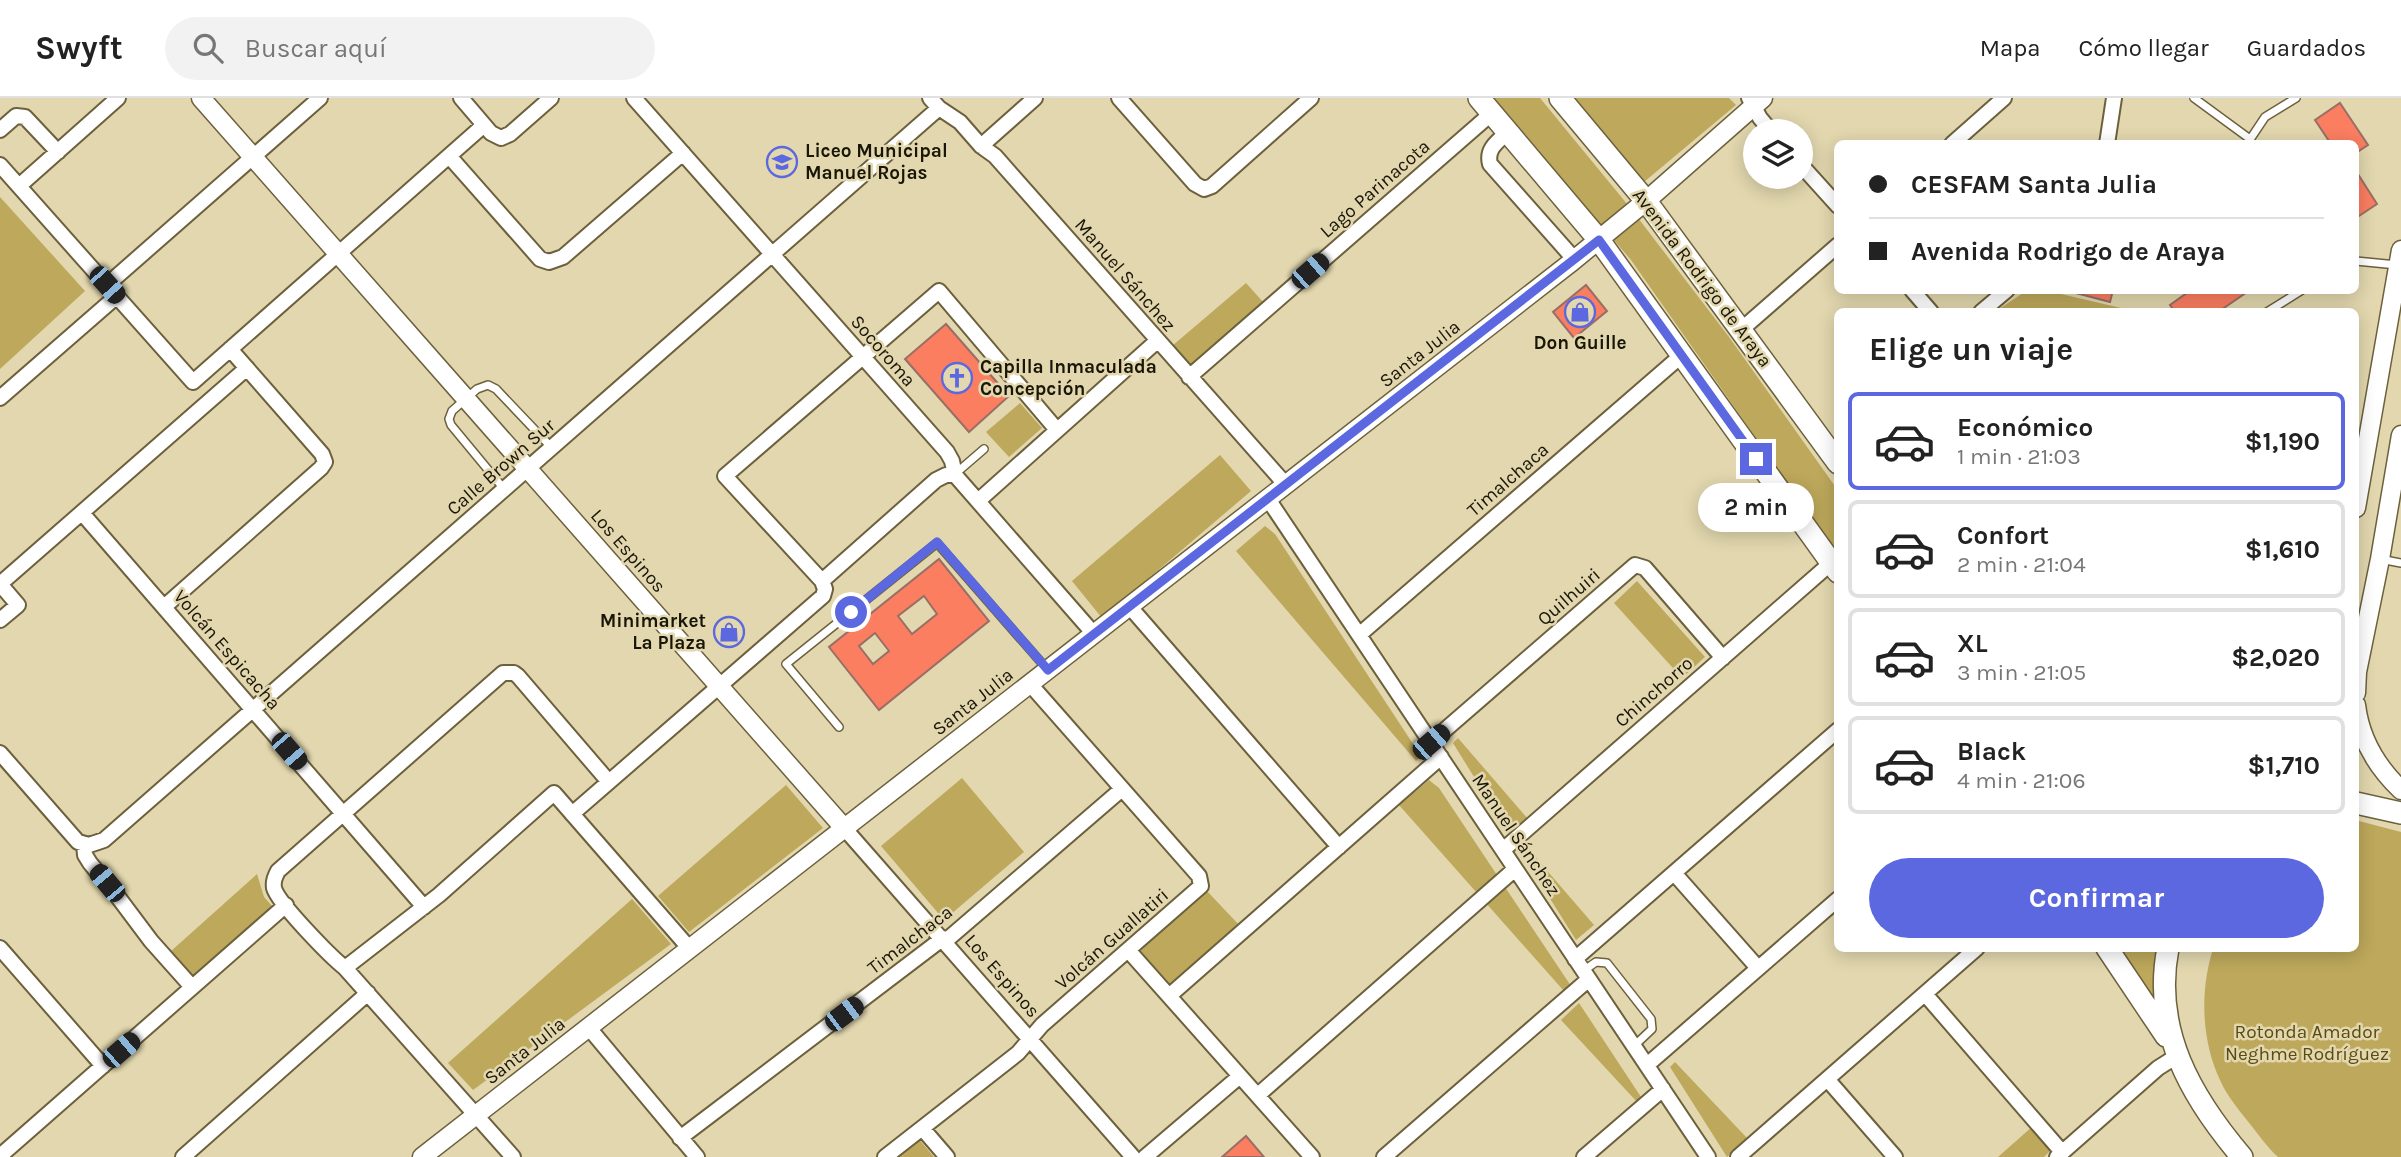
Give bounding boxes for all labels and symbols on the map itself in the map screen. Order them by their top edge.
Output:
street label: Lago Parinacota [1316,135,1434,243]
place label: Liceo Municipal Manuel Rojas [805,140,948,184]
school or university icon: Liceo Municipal Manuel Rojas [765,145,799,179]
street label: Avenida Rodrigo de Araya [1628,184,1776,372]
street label: Manuel Sánchez [1070,214,1180,336]
car [1288,249,1333,293]
car [86,262,129,308]
shop icon: Don Guille [1563,295,1597,329]
street label: Socoroma [846,311,920,391]
street label: Santa Julia [1375,316,1465,392]
place label: Don Guille [1533,332,1627,354]
place label: Capilla Inmaculada Concepción [980,356,1157,400]
church icon: Capilla Inmaculada Concepción [940,361,974,395]
street label: Calle Brown Sur [443,414,560,520]
street label: Timalchaca [1463,439,1553,521]
route end [1740,443,1772,475]
callout: 2 min [1698,484,1814,532]
street label: Los Espinos [586,505,670,597]
street label: Quilhuiri [1533,564,1605,630]
street label: Volcán Espicacha [169,586,285,714]
route start [835,596,867,628]
place label: Minimarket La Plaza [600,610,706,654]
shop icon: Minimarket La Plaza [712,615,746,649]
street label: Chinchorro [1611,652,1697,732]
street label: Santa Julia [928,664,1018,740]
car [1409,720,1454,764]
car [268,728,311,774]
street label: Manuel Sánchez [1467,770,1565,900]
car [86,860,129,906]
street label: Volcán Guallatiri [1051,884,1173,994]
street label: Timalchaca [863,901,957,979]
street label: Los Espinos [960,930,1044,1022]
car [821,993,868,1035]
street label: Santa Julia [480,1013,570,1089]
park label: Rotonda Amador Neghme Rodríguez [2225,1021,2389,1065]
car [99,1028,144,1072]

